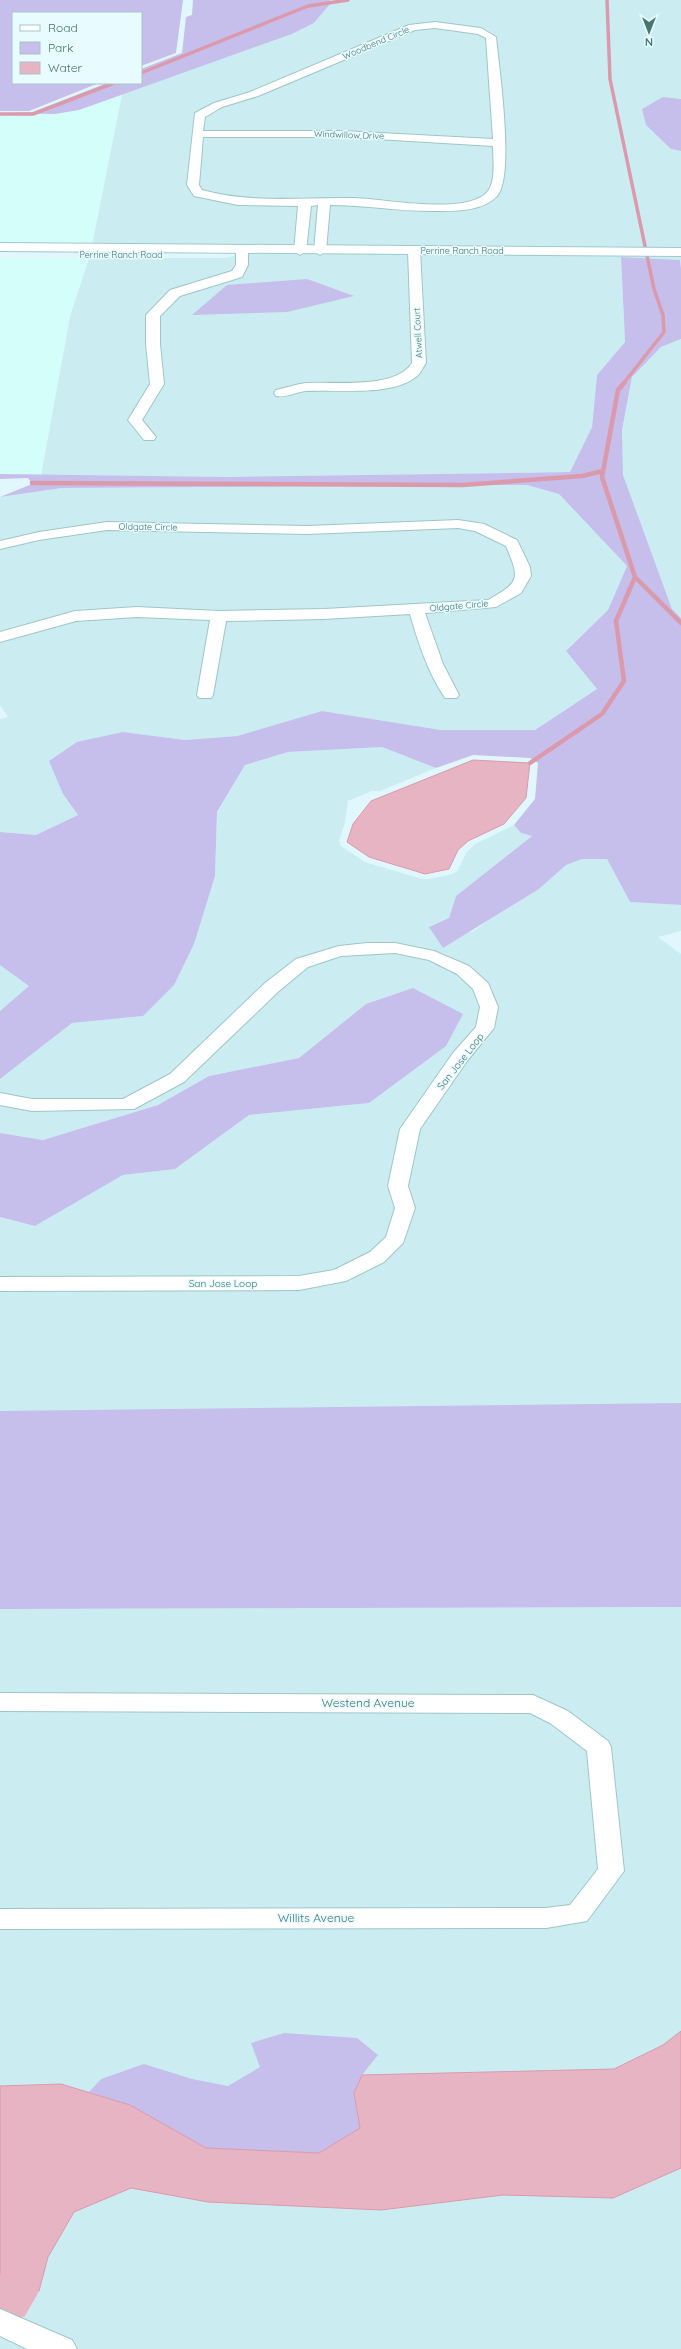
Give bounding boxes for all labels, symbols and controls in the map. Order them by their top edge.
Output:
legend [12,12,142,84]
north arrow [629,12,669,52]
text: Road [48,20,78,35]
street label: Woodbend Circle [341,24,411,62]
text: N [645,35,653,49]
text: Park [48,40,73,55]
text: Water [48,60,83,75]
street label: Windwillow Drive [314,128,384,141]
street label: Perrine Ranch Road [420,245,504,256]
street label: Perrine Ranch Road [79,249,163,260]
street label: Atwell Court [411,307,424,359]
street label: Oldgate Circle [119,520,177,533]
street label: Oldgate Circle [429,597,489,614]
street label: San Jose Loop [434,1030,487,1092]
street label: San Jose Loop [189,1277,257,1290]
street label: Westend Avenue [321,1695,415,1710]
street label: Willits Avenue [278,1910,354,1925]

